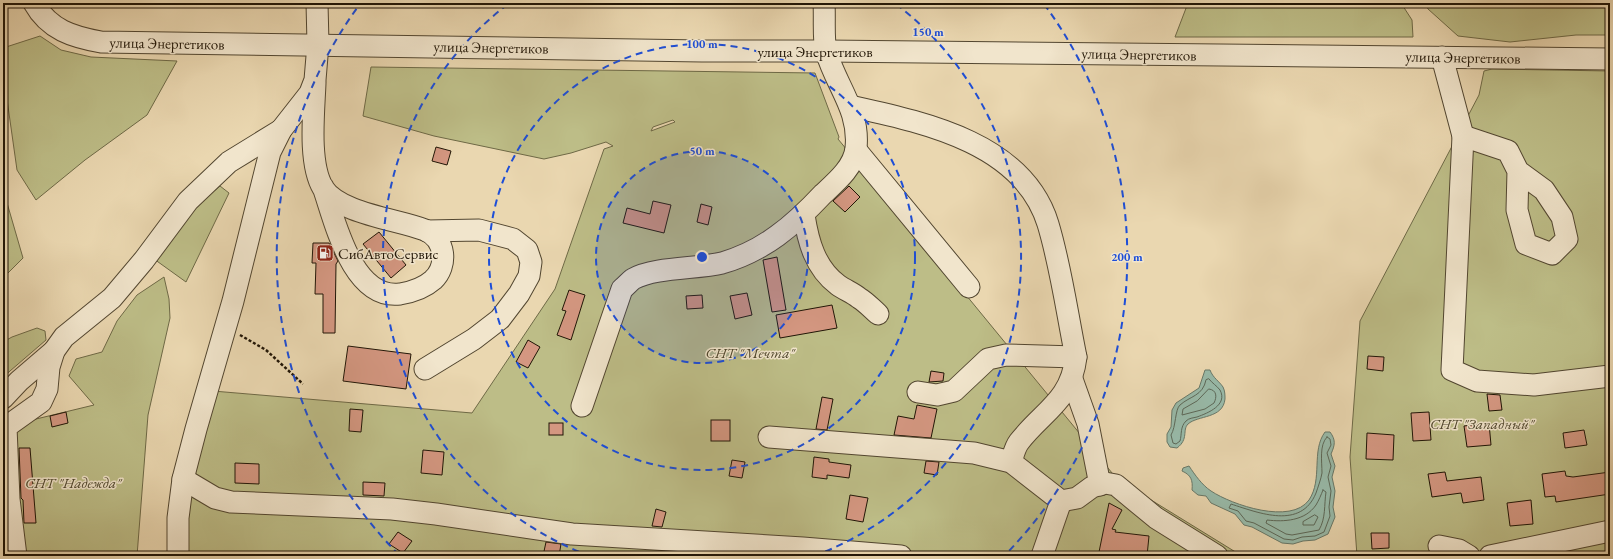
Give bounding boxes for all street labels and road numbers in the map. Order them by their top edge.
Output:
street label: улица Энергетиков [109,32,225,54]
street label: улица Энергетиков [433,36,549,58]
street label: улица Энергетиков [757,42,873,61]
street label: улица Энергетиков [1081,43,1197,65]
street label: улица Энергетиков [1405,46,1521,68]

